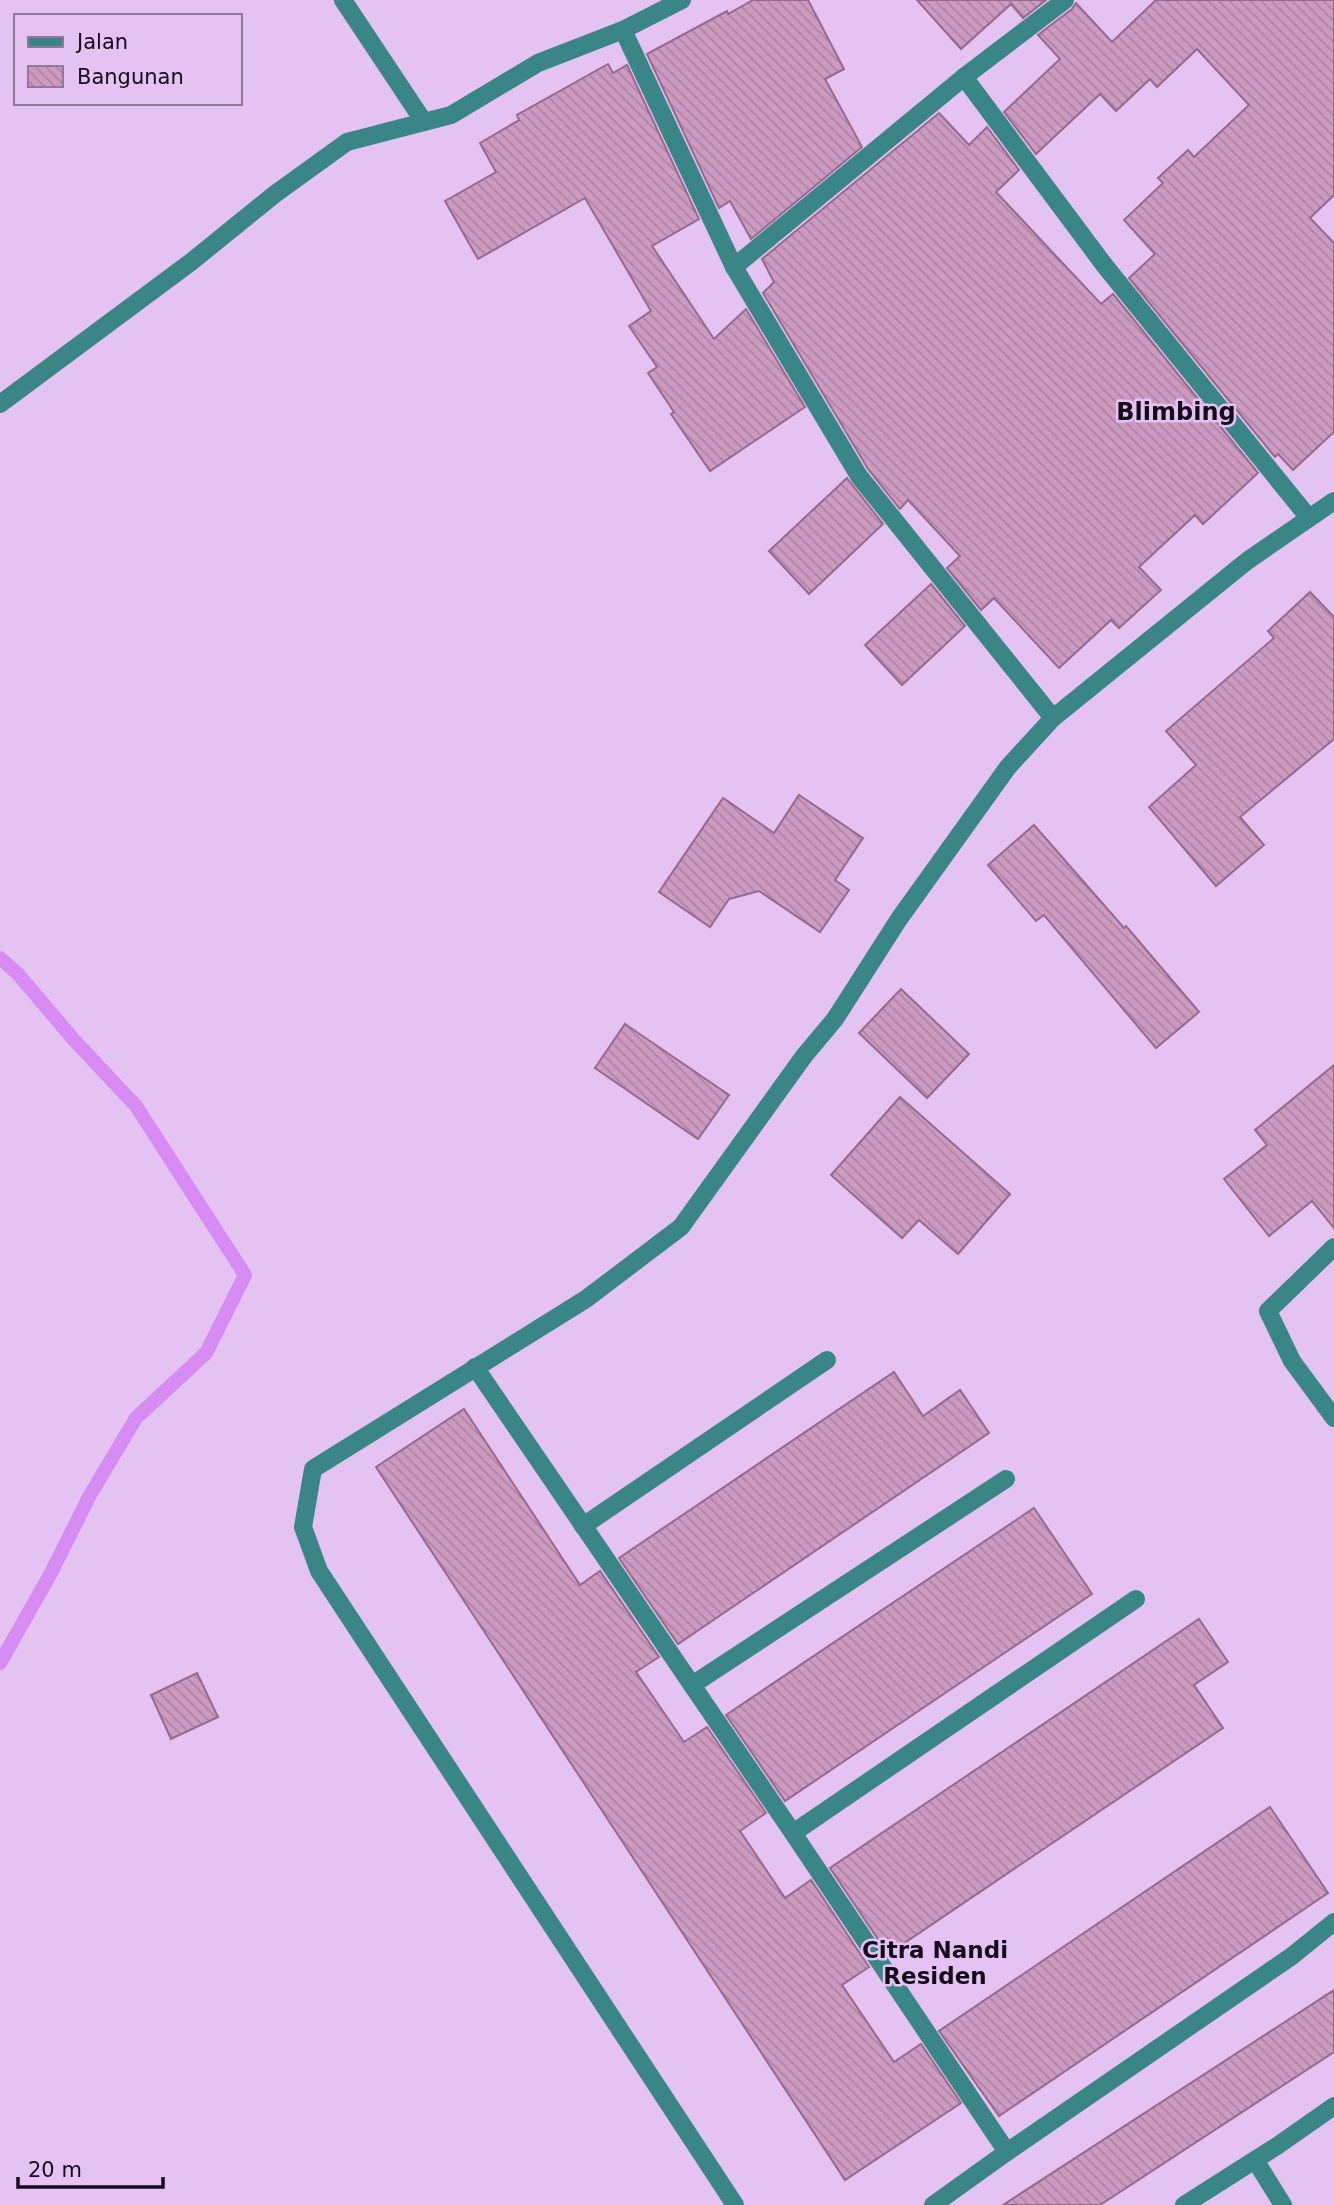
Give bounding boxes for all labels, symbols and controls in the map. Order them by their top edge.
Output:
legend [14,14,242,105]
text: Jalan [75,30,128,54]
text: Bangunan [77,65,184,89]
district label: Blimbing [1116,398,1236,426]
district label: Citra Nandi Residen [862,1937,1008,1989]
scale bar [18,2146,163,2190]
text: 20 m [28,2158,82,2182]

